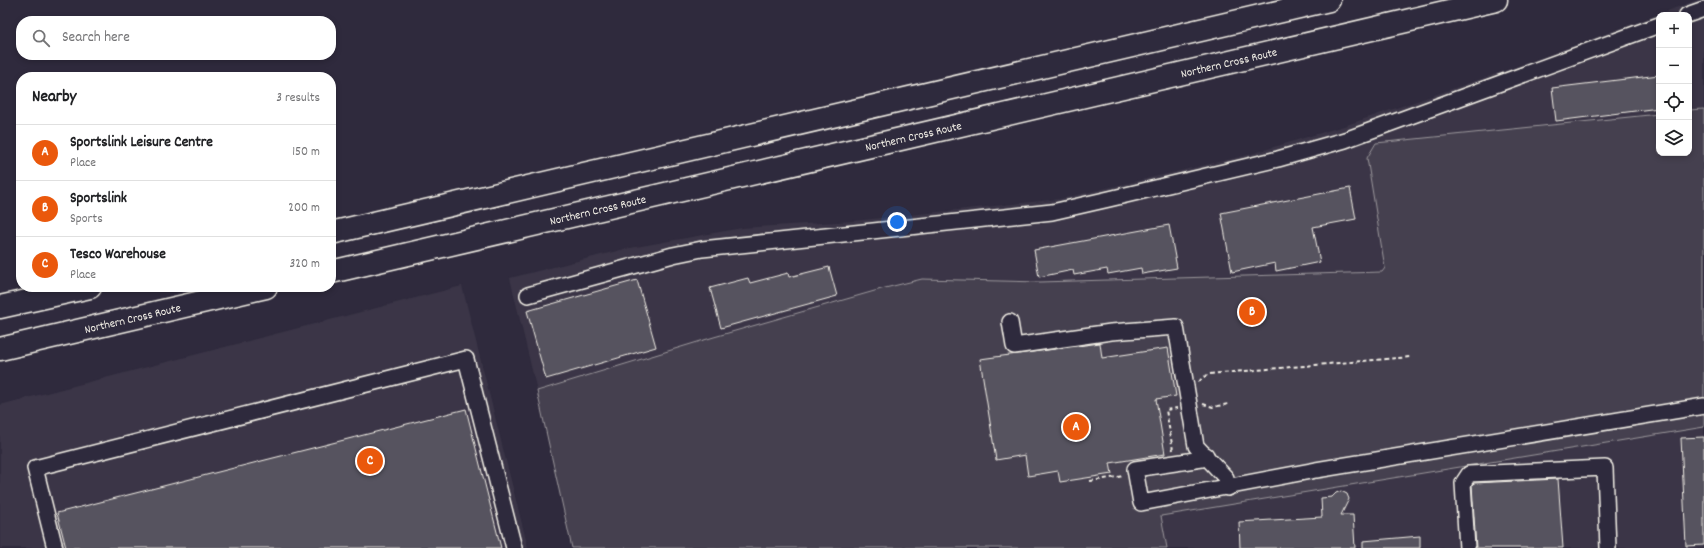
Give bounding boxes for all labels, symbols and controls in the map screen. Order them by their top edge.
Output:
map controls [1656,12,1692,156]
button: + [1656,12,1692,48]
search box [16,16,336,60]
icon: search [30,27,52,49]
text: Search here [62,27,130,49]
street label: Northern Cross Route [1179,44,1279,83]
button: − [1656,48,1692,84]
button: locate [1656,84,1692,120]
text: Nearby [32,86,76,110]
text: 3 results [276,89,320,108]
street label: Northern Cross Route [864,118,964,157]
button: layers [1656,120,1692,156]
text: Sportslink Leisure Centre [70,132,213,154]
text: A [41,143,49,162]
text: 150 m [292,143,320,162]
text: Place [70,154,96,173]
text: Sportslink [70,188,127,210]
street label: Northern Cross Route [548,192,648,231]
text: B [42,199,48,218]
text: 200 m [288,199,320,218]
text: Sports [70,210,103,229]
your location [887,212,907,232]
text: Tesco Warehouse [70,244,166,266]
text: C [42,255,48,274]
text: 320 m [290,255,320,274]
text: Place [70,266,96,285]
pin: B [1239,297,1265,327]
street label: Northern Cross Route [83,300,183,339]
pin: A [1063,412,1089,442]
pin: C [357,446,383,476]

